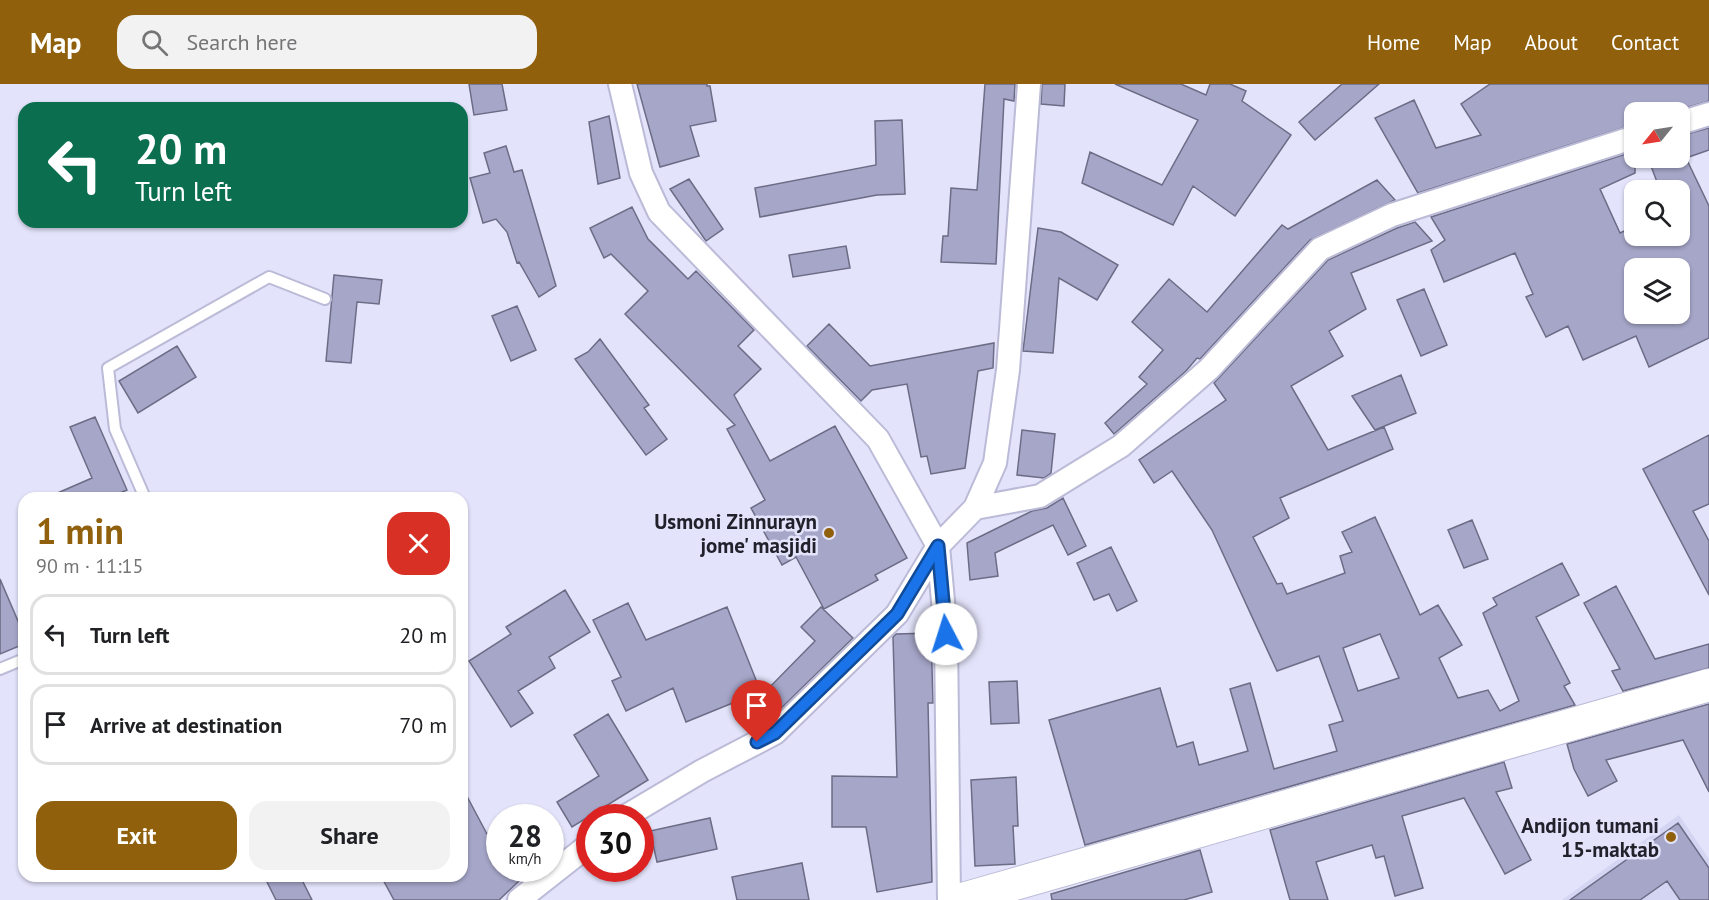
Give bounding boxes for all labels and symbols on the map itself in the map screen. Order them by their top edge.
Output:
north arrow [1624,102,1690,168]
place label: Usmoni Zinnurayn jome' masjidi [654,508,817,559]
marker: Usmoni Zinnurayn jome' masjidi [822,526,836,540]
position arrow [914,602,978,666]
pin [731,680,782,742]
speed limit sign: 30 [576,804,654,882]
place label: Andijon tumani 15-maktab [1521,812,1659,863]
marker: Andijon tumani 15-maktab [1664,830,1678,844]

